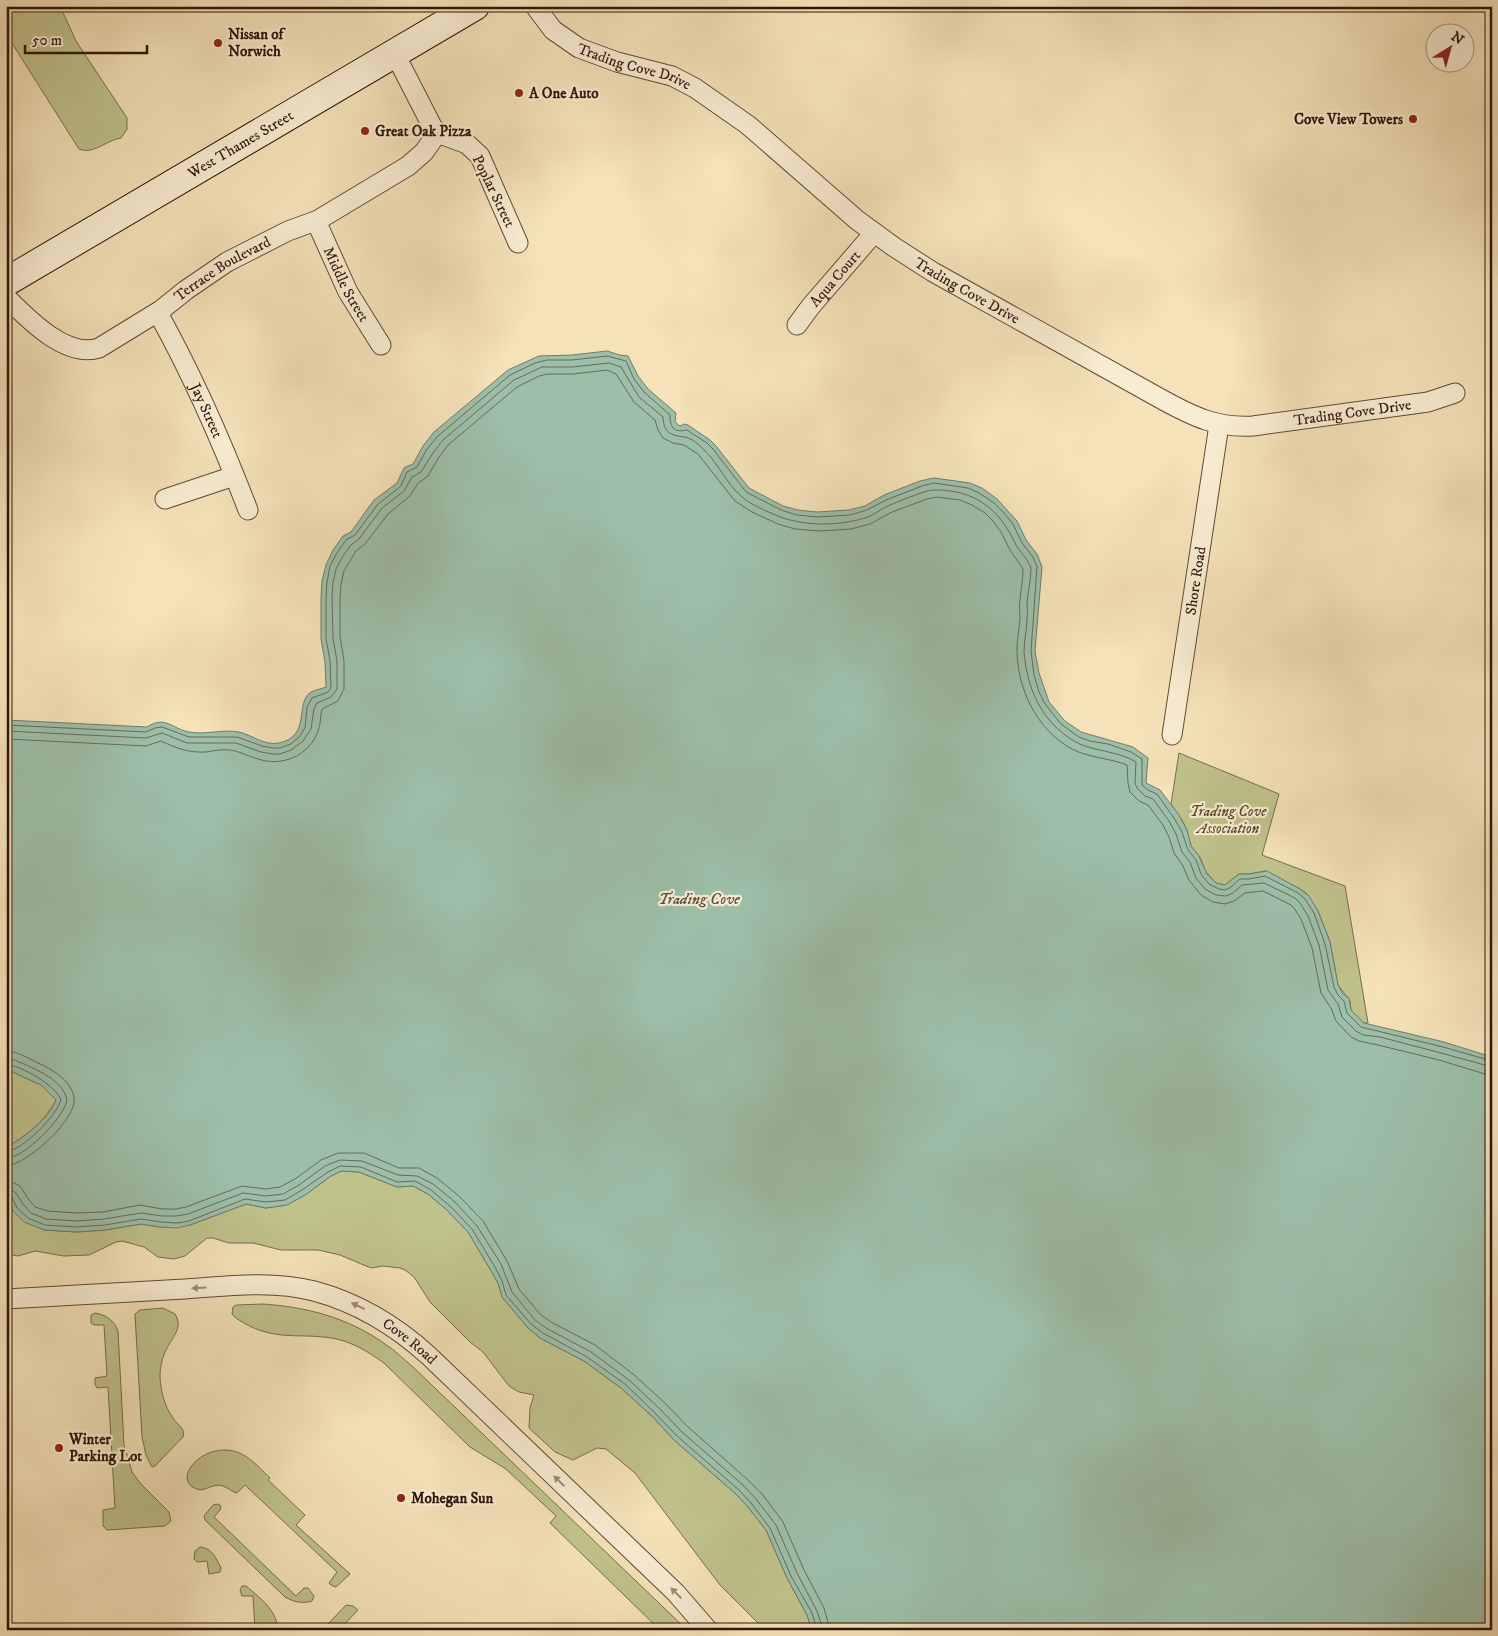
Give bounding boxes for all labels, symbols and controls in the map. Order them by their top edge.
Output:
scale bar [25,22,148,54]
north arrow [1426,22,1476,72]
place label: Nissan of Norwich [228,25,286,61]
text: N [1447,28,1468,49]
text: 50 m [32,31,62,50]
marker: Nissan of Norwich [212,37,224,49]
street label: Trading Cove Drive [575,39,694,94]
place label: A One Auto [528,84,599,103]
marker: A One Auto [513,87,525,99]
street label: West Thames Street [184,106,297,183]
place label: Cove View Towers [1294,110,1403,129]
marker: Cove View Towers [1407,113,1419,125]
place label: Great Oak Pizza [375,122,472,141]
marker: Great Oak Pizza [359,125,371,137]
street label: Poplar Street [468,152,519,231]
street label: Terrace Boulevard [170,232,275,306]
street label: Middle Street [319,244,373,326]
street label: Aqua Court [806,246,865,311]
street label: Trading Cove Drive [910,253,1023,328]
street label: Jay Street [185,379,227,441]
street label: Trading Cove Drive [1293,395,1412,430]
street label: Shore Road [1181,545,1211,616]
park label: Trading Cove Association [1190,802,1267,838]
water label: Trading Cove [658,889,740,909]
one-way arrow [190,1285,206,1293]
one-way arrow [351,1302,365,1310]
street label: Cove Road [379,1314,441,1369]
place label: Winter Parking Lot [68,1430,142,1466]
marker: Winter Parking Lot [53,1442,65,1454]
one-way arrow [553,1475,565,1487]
place label: Mohegan Sun [411,1489,494,1508]
marker: Mohegan Sun [395,1492,407,1504]
one-way arrow [671,1587,683,1599]

